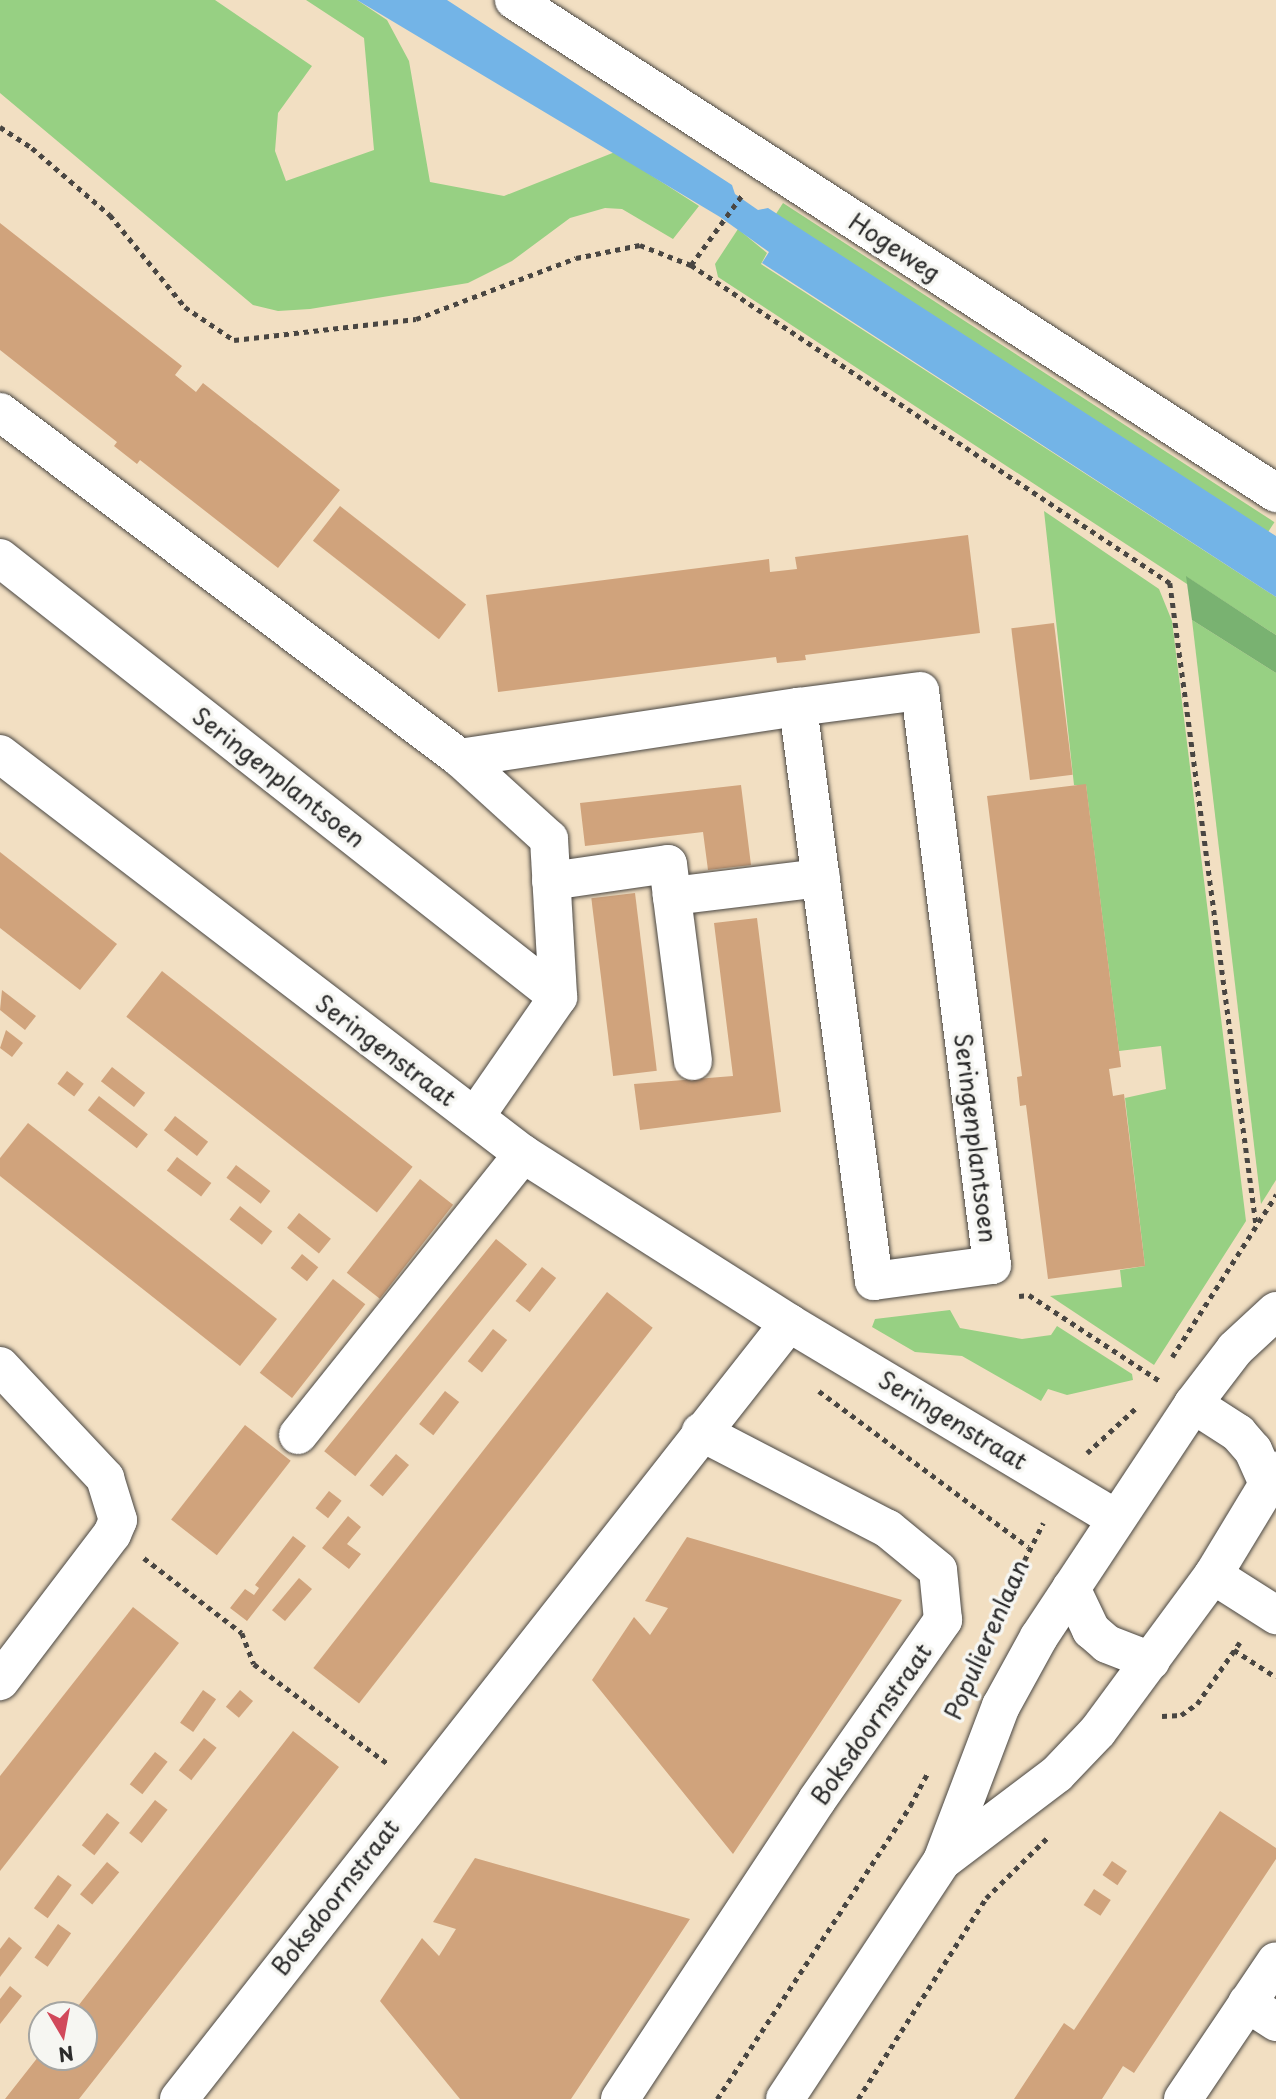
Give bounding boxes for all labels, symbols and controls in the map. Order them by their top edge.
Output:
street label: Hogeweg [844,207,946,287]
street label: Seringenplantsoen [187,701,371,853]
street label: Seringenstraat [310,988,462,1112]
street label: Seringenplantsoen [949,1032,1003,1244]
street label: Seringenstraat [874,1364,1032,1476]
street label: Populierenlaan [938,1554,1034,1724]
street label: Boksdoornstraat [805,1638,937,1810]
street label: Boksdoornstraat [265,1813,405,1981]
north arrow [28,2001,98,2071]
text: N [56,2040,76,2070]

